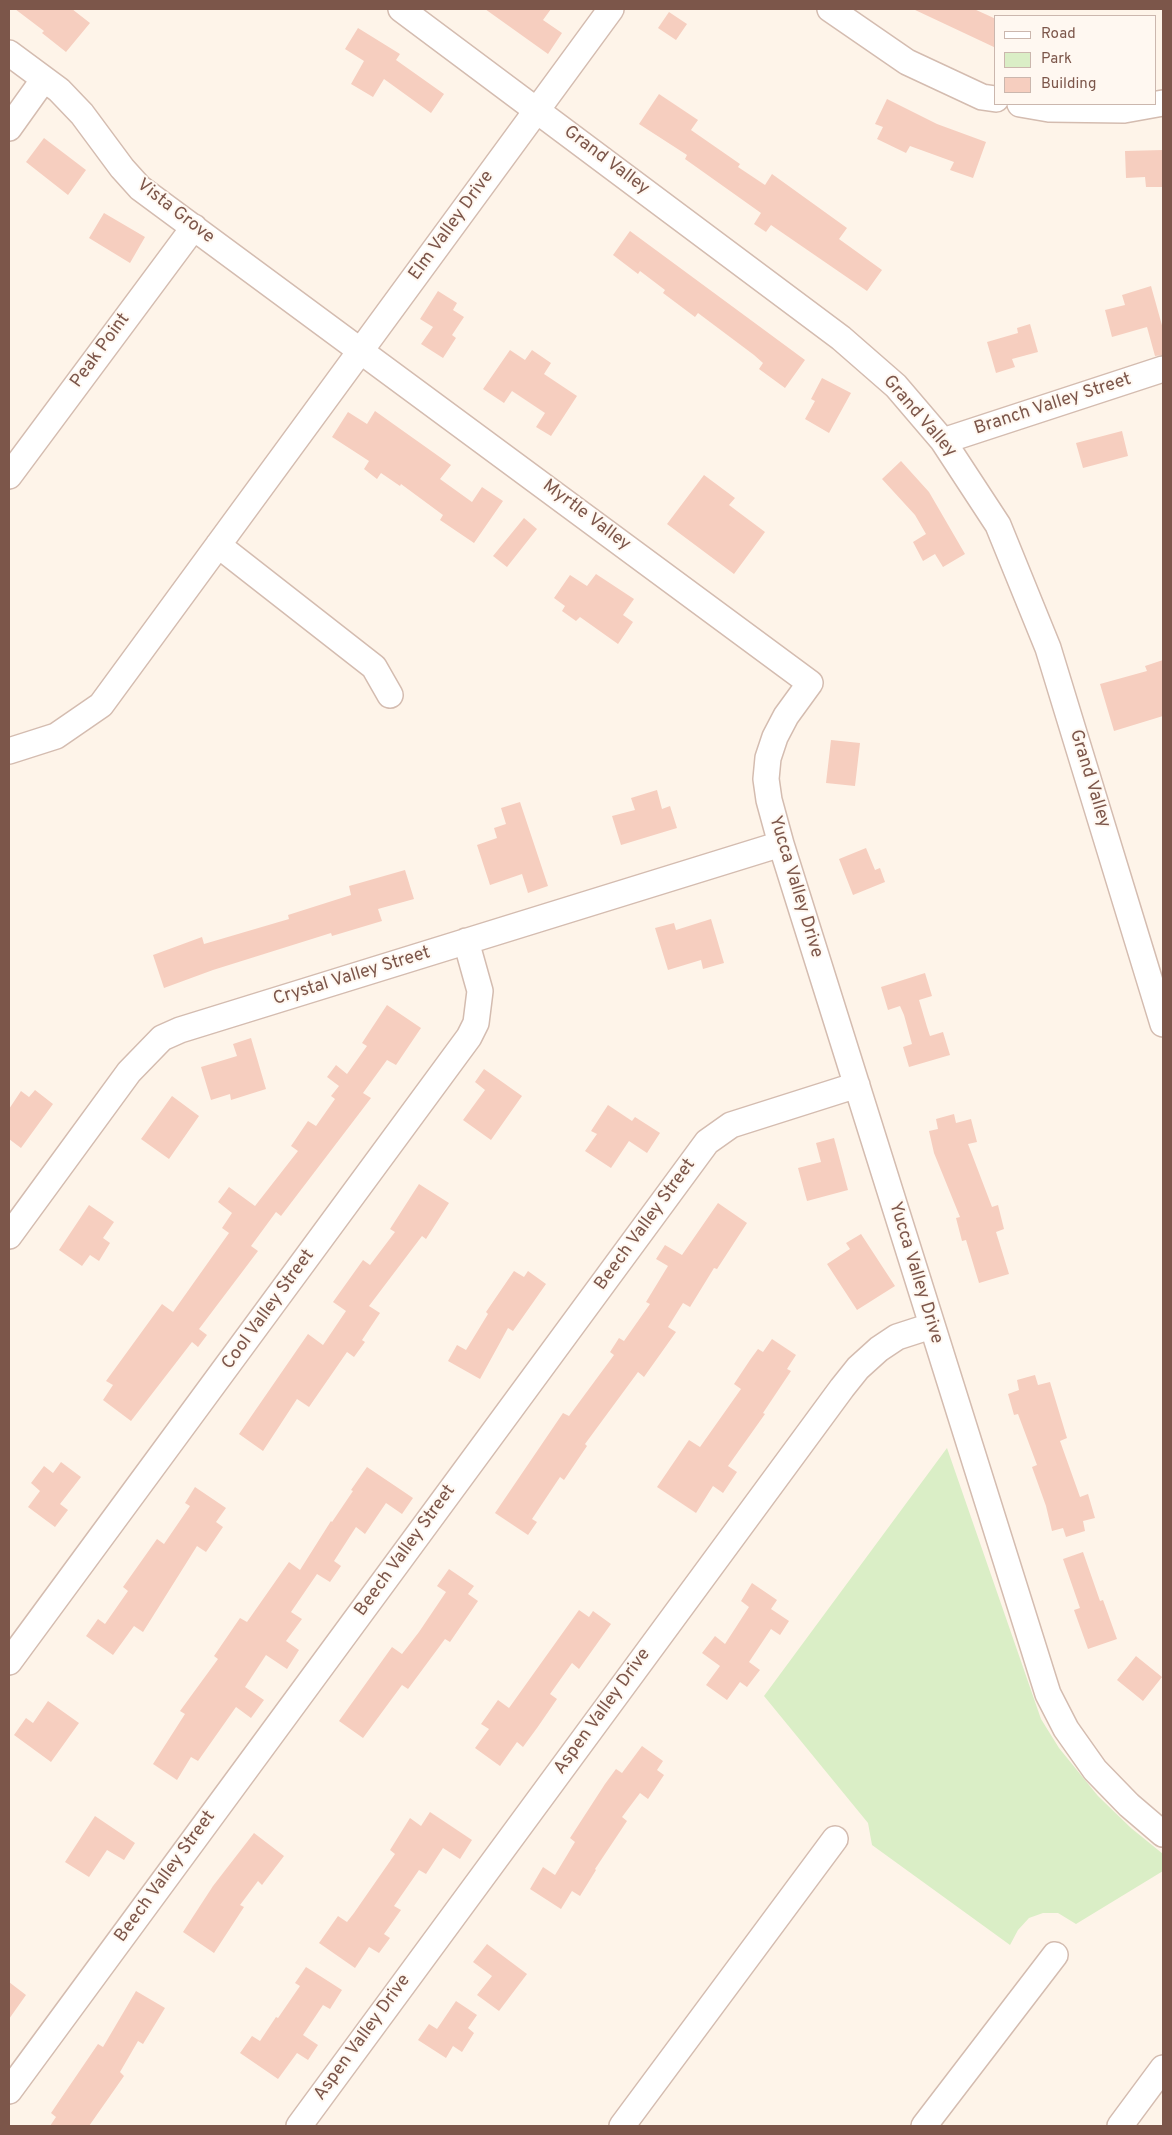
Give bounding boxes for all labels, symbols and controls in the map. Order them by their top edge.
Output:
legend [994,15,1157,105]
text: Road [1041,25,1076,44]
text: Park [1041,50,1072,69]
text: Building [1041,75,1096,94]
street label: Grand Valley [559,122,653,200]
street label: Elm Valley Drive [405,167,499,285]
street label: Vista Grove [132,175,218,249]
street label: Peak Point [67,309,135,393]
street label: Branch Valley Street [972,369,1134,441]
street label: Grand Valley [877,372,961,462]
street label: Myrtle Valley [538,476,634,556]
street label: Grand Valley [1064,727,1114,831]
street label: Yucca Valley Drive [763,813,827,961]
street label: Crystal Valley Street [271,943,433,1011]
street label: Beech Valley Street [591,1155,701,1295]
street label: Yucca Valley Drive [883,1199,947,1347]
street label: Cool Valley Street [218,1246,320,1374]
street label: Beech Valley Street [351,1481,461,1621]
street label: Aspen Valley Drive [550,1645,656,1779]
street label: Beech Valley Street [111,1807,221,1947]
street label: Aspen Valley Drive [310,1971,416,2105]

